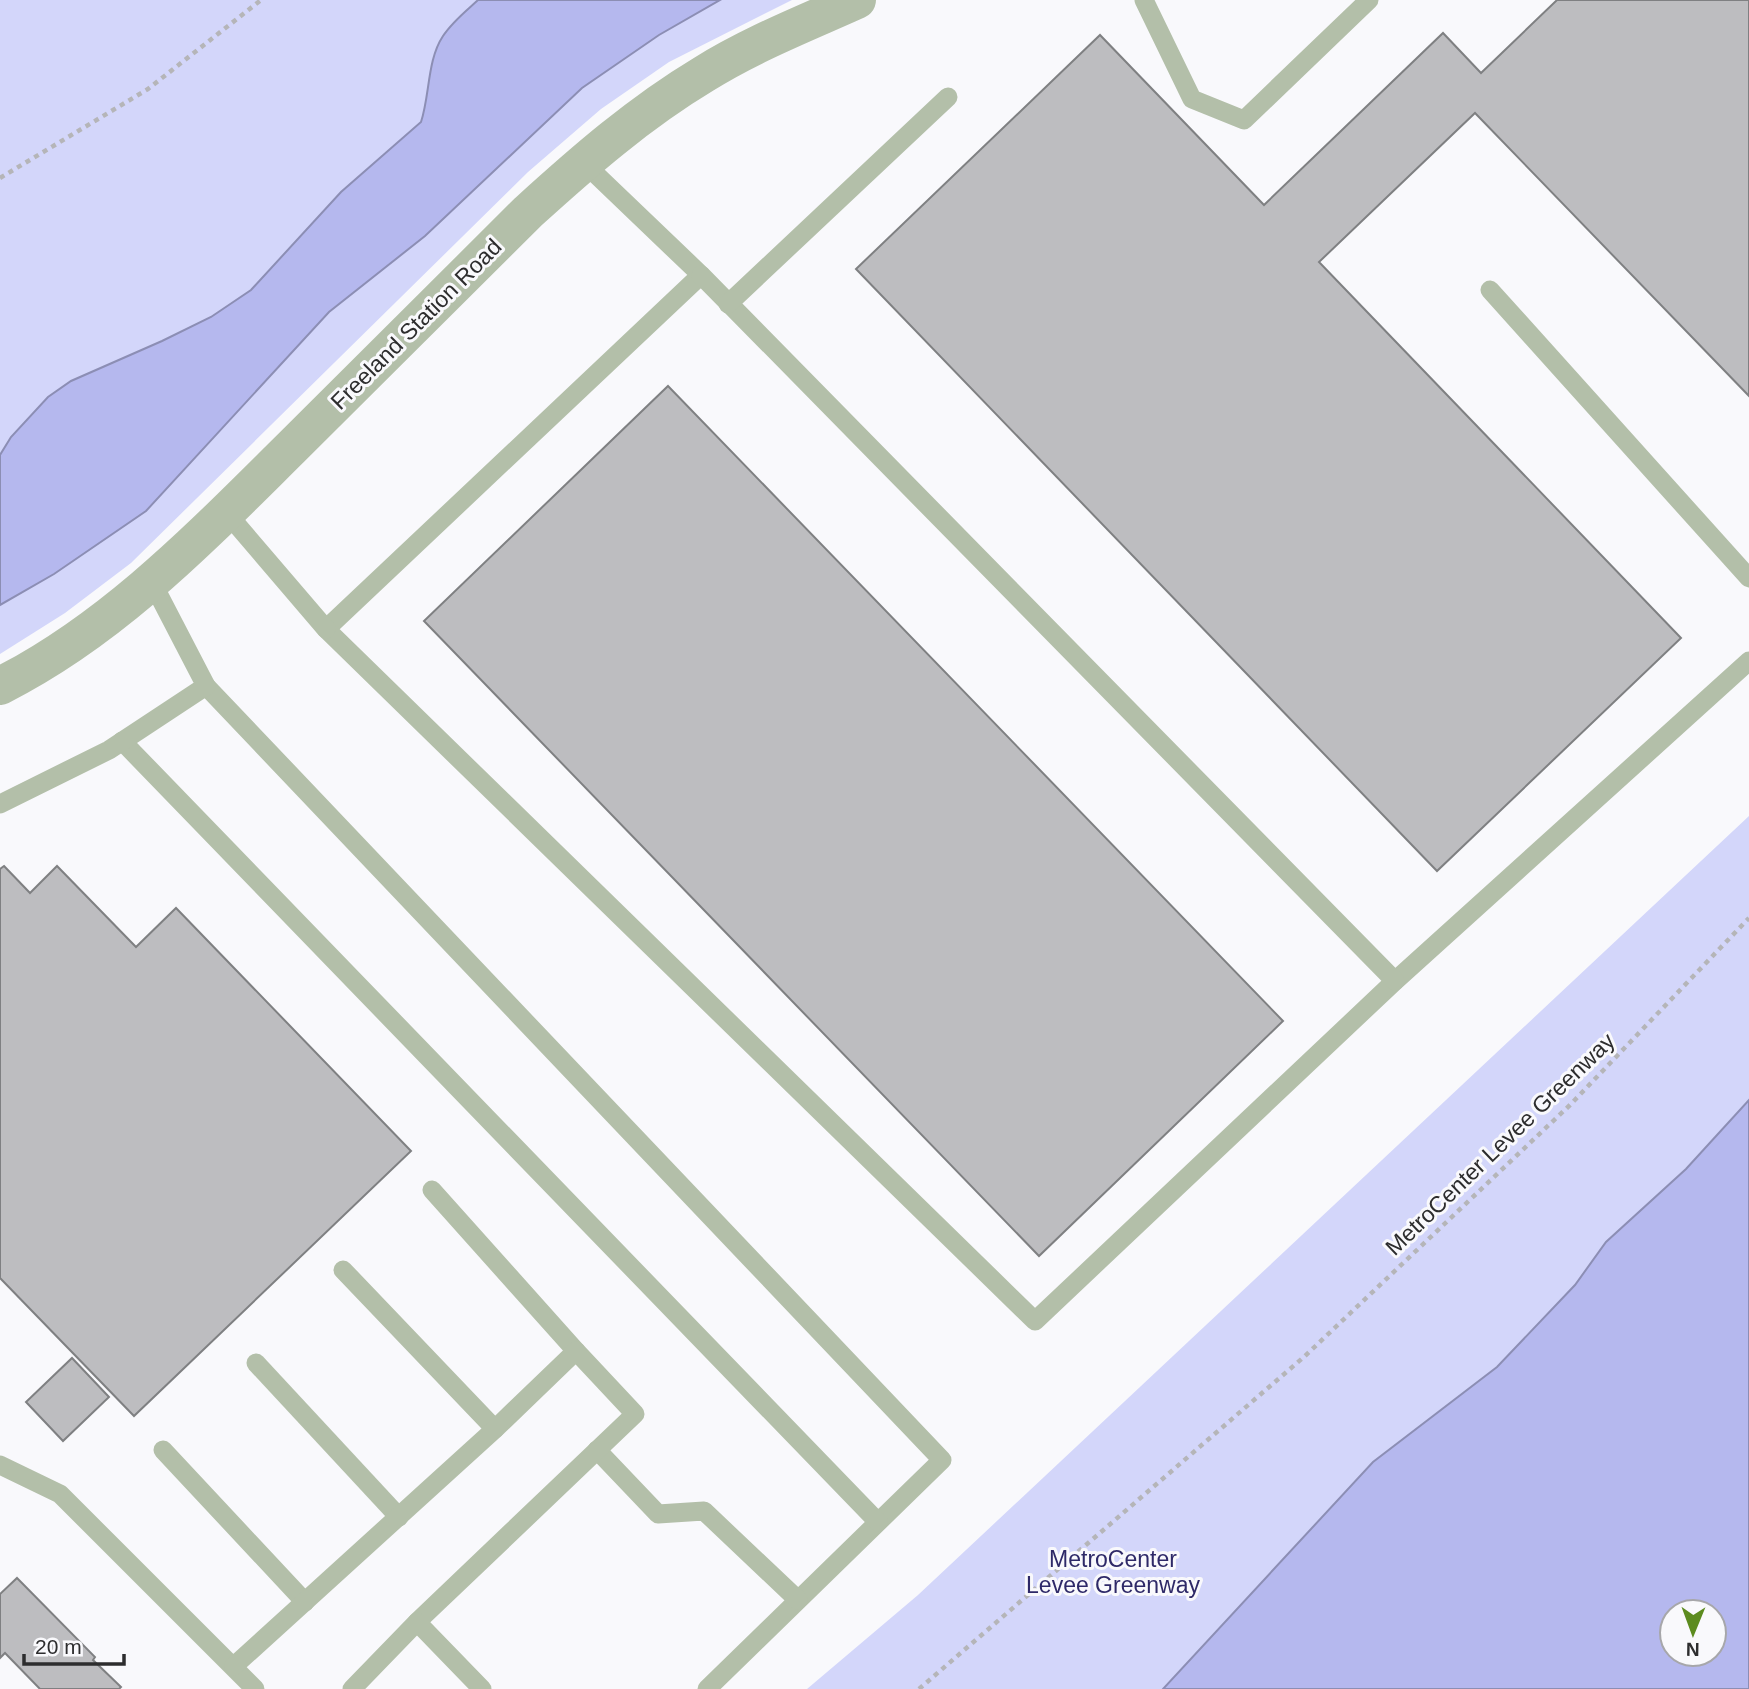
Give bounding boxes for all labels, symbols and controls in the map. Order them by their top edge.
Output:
street label: Freeland Station Road [325,233,507,415]
street label: MetroCenter Levee Greenway [1380,1027,1620,1260]
park label: MetroCenter Levee Greenway [1026,1546,1200,1598]
north arrow [1658,1598,1728,1668]
scale bar [24,1622,124,1666]
text: 20 m [35,1635,82,1658]
text: N [1686,1639,1700,1660]

